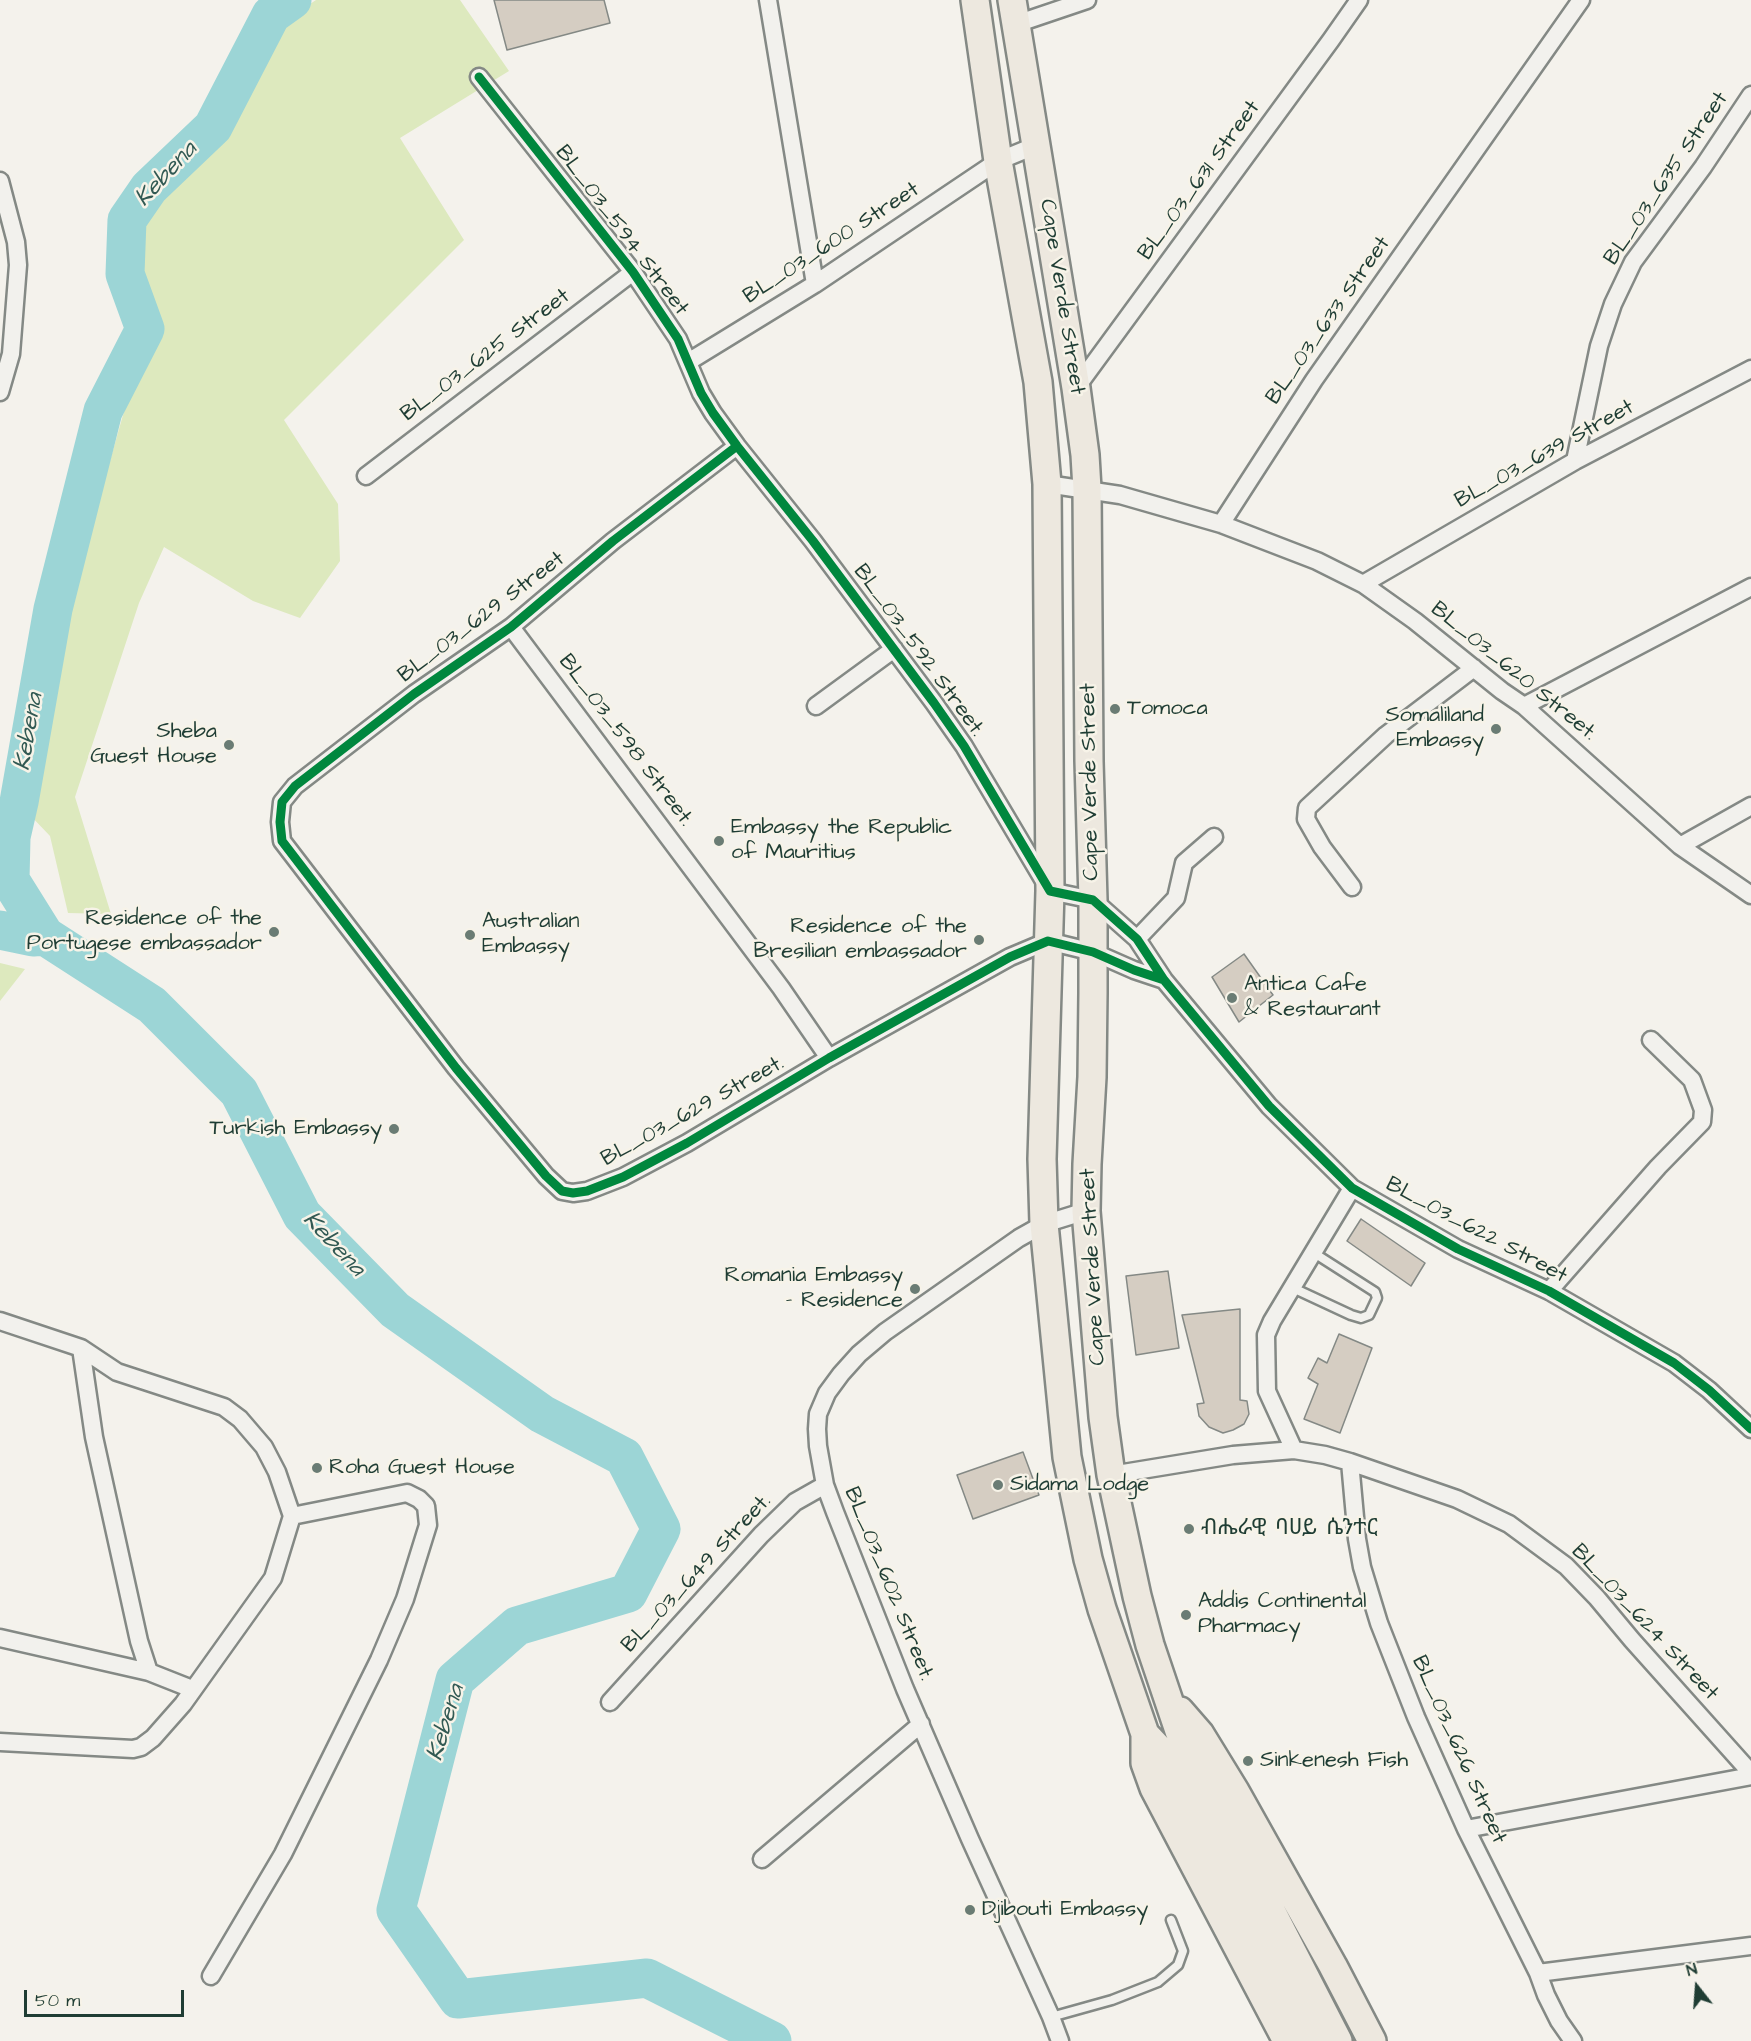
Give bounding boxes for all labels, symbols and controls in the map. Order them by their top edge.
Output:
street label: BL_03_635 Street [1599,87,1735,271]
street label: BL_03_631 Street [1133,96,1267,266]
water label: Kebena [130,137,204,213]
street label: BL_03_594 Street [548,141,694,321]
street label: BL_03_600 Street [739,177,925,311]
street label: Cape Verde Street [1033,197,1089,397]
street label: BL_03_633 Street [1261,232,1397,410]
street label: BL_03_625 Street [396,284,576,428]
street label: BL_03_639 Street [1451,395,1639,515]
street label: BL_03_629 Street [393,547,571,689]
street label: BL_03_592 Street. [847,560,989,742]
street label: BL_03_620 Street. [1425,597,1601,747]
street label: BL_03_598 Street. [552,650,698,832]
street label: Cape Verde Street [1076,683,1106,881]
water label: Kebena [9,691,51,773]
place label: Tomoca [1127,696,1208,722]
marker: Tomoca [1108,702,1122,716]
place label: Somaliland Embassy [1385,703,1484,754]
place label: Sheba Guest House [90,719,217,770]
marker: Somaliland Embassy [1489,722,1503,736]
marker: Sheba Guest House [222,738,236,752]
place label: Embassy the Republic of Mauritius [731,815,952,866]
marker: Embassy the Republic of Mauritius [712,834,726,848]
place label: Residence of the Portugese embassador [27,906,262,957]
place label: Australian Embassy [482,909,580,960]
place label: Residence of the Bresilian embassador [754,914,967,966]
marker: Residence of the Portugese embassador [267,925,281,939]
marker: Australian Embassy [463,928,477,942]
marker: Residence of the Bresilian embassador [972,933,986,947]
place label: Antica Cafe & Restaurant [1244,972,1381,1023]
marker: Antica Cafe & Restaurant [1225,991,1239,1005]
street label: BL_03_629 Street. [597,1051,789,1173]
place label: Turkish Embassy [210,1116,382,1142]
marker: Turkish Embassy [387,1122,401,1136]
street label: Cape Verde Street [1076,1168,1112,1366]
street label: BL_03_622 Street [1381,1172,1571,1290]
water label: Kebena [296,1207,370,1283]
place label: Romania Embassy - Residence [724,1263,903,1314]
marker: Romania Embassy - Residence [908,1282,922,1296]
place label: Roha Guest House [329,1455,515,1481]
marker: Roha Guest House [310,1461,324,1475]
place label: Sidama Lodge [1010,1472,1149,1498]
marker: Sidama Lodge [991,1478,1005,1492]
street label: BL_03_602 Street. [837,1483,939,1685]
street label: BL_03_649 Street. [617,1489,777,1659]
place label: ብሔራዊ ባሀይ ሴንተር [1201,1516,1378,1542]
marker: ብሔራዊ ባሀይ ሴንተር [1182,1522,1196,1536]
street label: BL_03_624 Street [1565,1539,1723,1707]
place label: Addis Continental Pharmacy [1198,1589,1366,1640]
marker: Addis Continental Pharmacy [1179,1608,1193,1622]
street label: BL_03_626 Street [1405,1652,1511,1848]
water label: Kebena [422,1681,472,1765]
place label: Sinkenesh Fish [1260,1748,1408,1774]
marker: Sinkenesh Fish [1241,1754,1255,1768]
place label: Djibouti Embassy [982,1897,1148,1923]
marker: Djibouti Embassy [963,1903,977,1917]
north arrow [1667,1957,1727,2017]
text: N [1684,1958,1700,1982]
scale bar [27,1978,188,2016]
text: 50 m [35,1988,80,2013]

